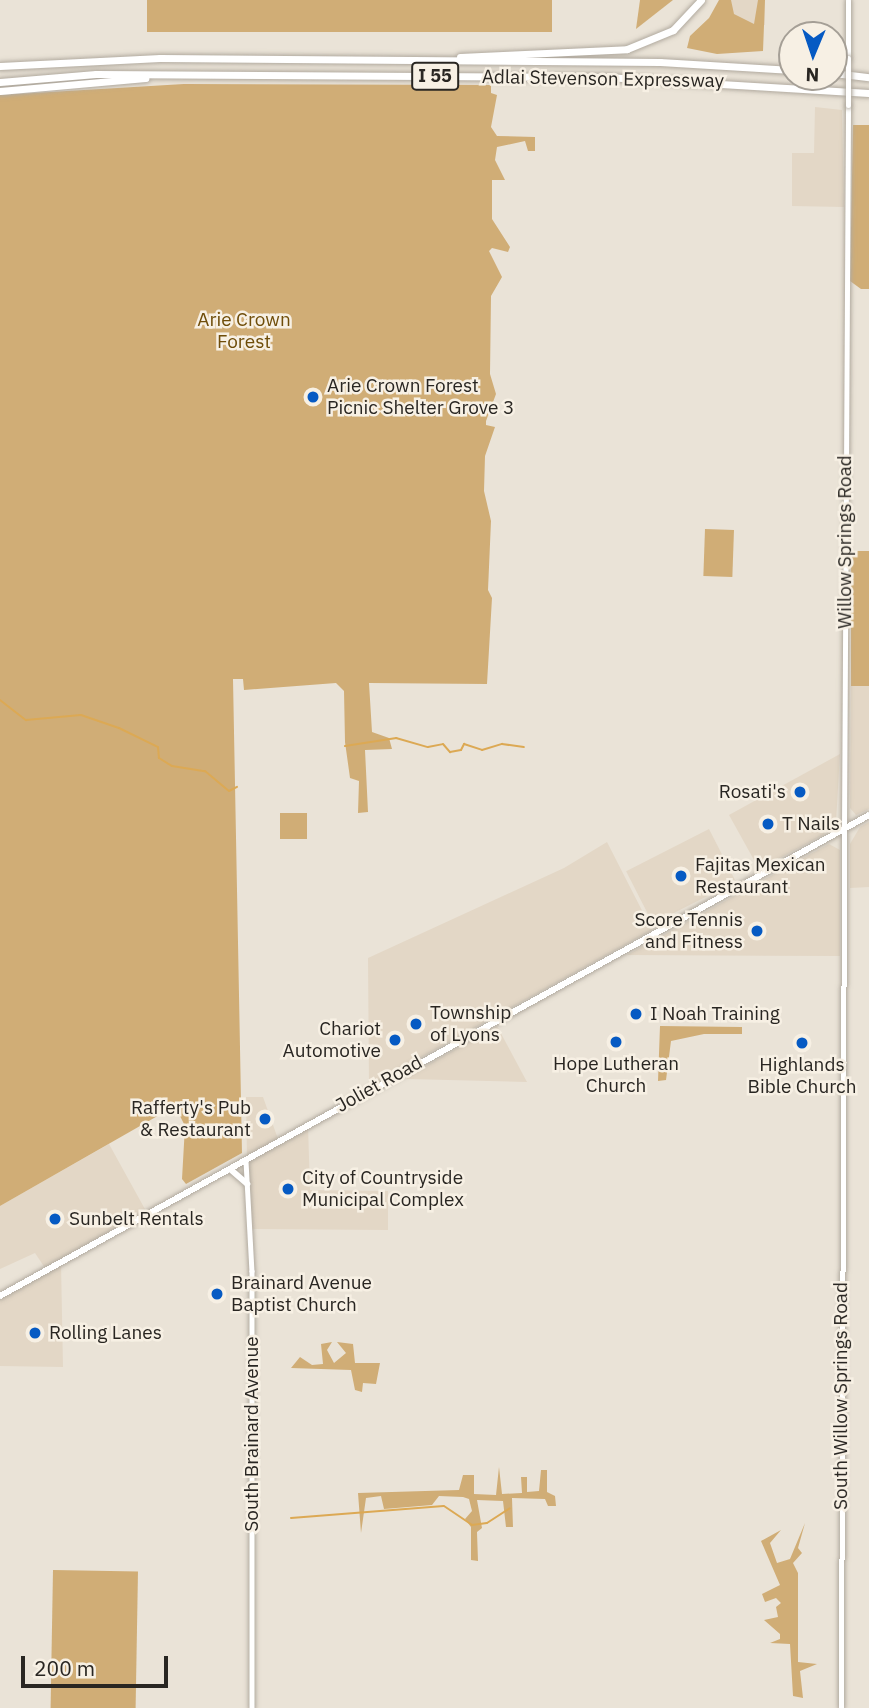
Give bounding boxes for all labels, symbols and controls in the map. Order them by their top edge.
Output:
north arrow [778,21,848,91]
road number: I 55 [410,62,460,90]
text: N [805,63,820,87]
street label: Adlai Stevenson Expressway [482,65,724,93]
park label: Arie Crown Forest [197,309,291,353]
place label: Arie Crown Forest Picnic Shelter Grove 3 [327,375,514,419]
marker: Arie Crown Forest Picnic Shelter Grove 3 [305,389,321,405]
street label: Willow Springs Road [834,455,856,629]
place label: Rosati's [719,781,786,803]
marker: Rosati's [792,784,808,800]
place label: T Nails [782,813,840,835]
marker: T Nails [760,816,776,832]
place label: Fajitas Mexican Restaurant [695,854,826,898]
marker: Fajitas Mexican Restaurant [673,868,689,884]
place label: Score Tennis and Fitness [634,909,743,953]
marker: Score Tennis and Fitness [749,923,765,939]
place label: Township of Lyons [430,1002,511,1046]
place label: I Noah Training [650,1003,780,1025]
marker: I Noah Training [628,1006,644,1022]
marker: Township of Lyons [408,1016,424,1032]
place label: Chariot Automotive [283,1018,381,1062]
marker: Chariot Automotive [387,1032,403,1048]
marker: Hope Lutheran Church [608,1034,624,1050]
marker: Highlands Bible Church [794,1035,810,1051]
street label: Joliet Road [332,1051,426,1117]
place label: Hope Lutheran Church [553,1053,679,1097]
place label: Highlands Bible Church [748,1054,856,1098]
place label: Rafferty's Pub & Restaurant [131,1097,251,1141]
marker: Rafferty's Pub & Restaurant [257,1111,273,1127]
place label: City of Countryside Municipal Complex [302,1167,464,1211]
marker: City of Countryside Municipal Complex [280,1181,296,1197]
place label: Sunbelt Rentals [69,1208,204,1230]
marker: Sunbelt Rentals [47,1211,63,1227]
place label: Brainard Avenue Baptist Church [231,1272,372,1316]
street label: South Willow Springs Road [830,1282,852,1510]
marker: Brainard Avenue Baptist Church [209,1286,225,1302]
place label: Rolling Lanes [49,1322,162,1344]
marker: Rolling Lanes [27,1325,43,1341]
street label: South Brainard Avenue [241,1336,263,1532]
scale bar [24,1642,172,1686]
text: 200 m [34,1654,95,1682]

